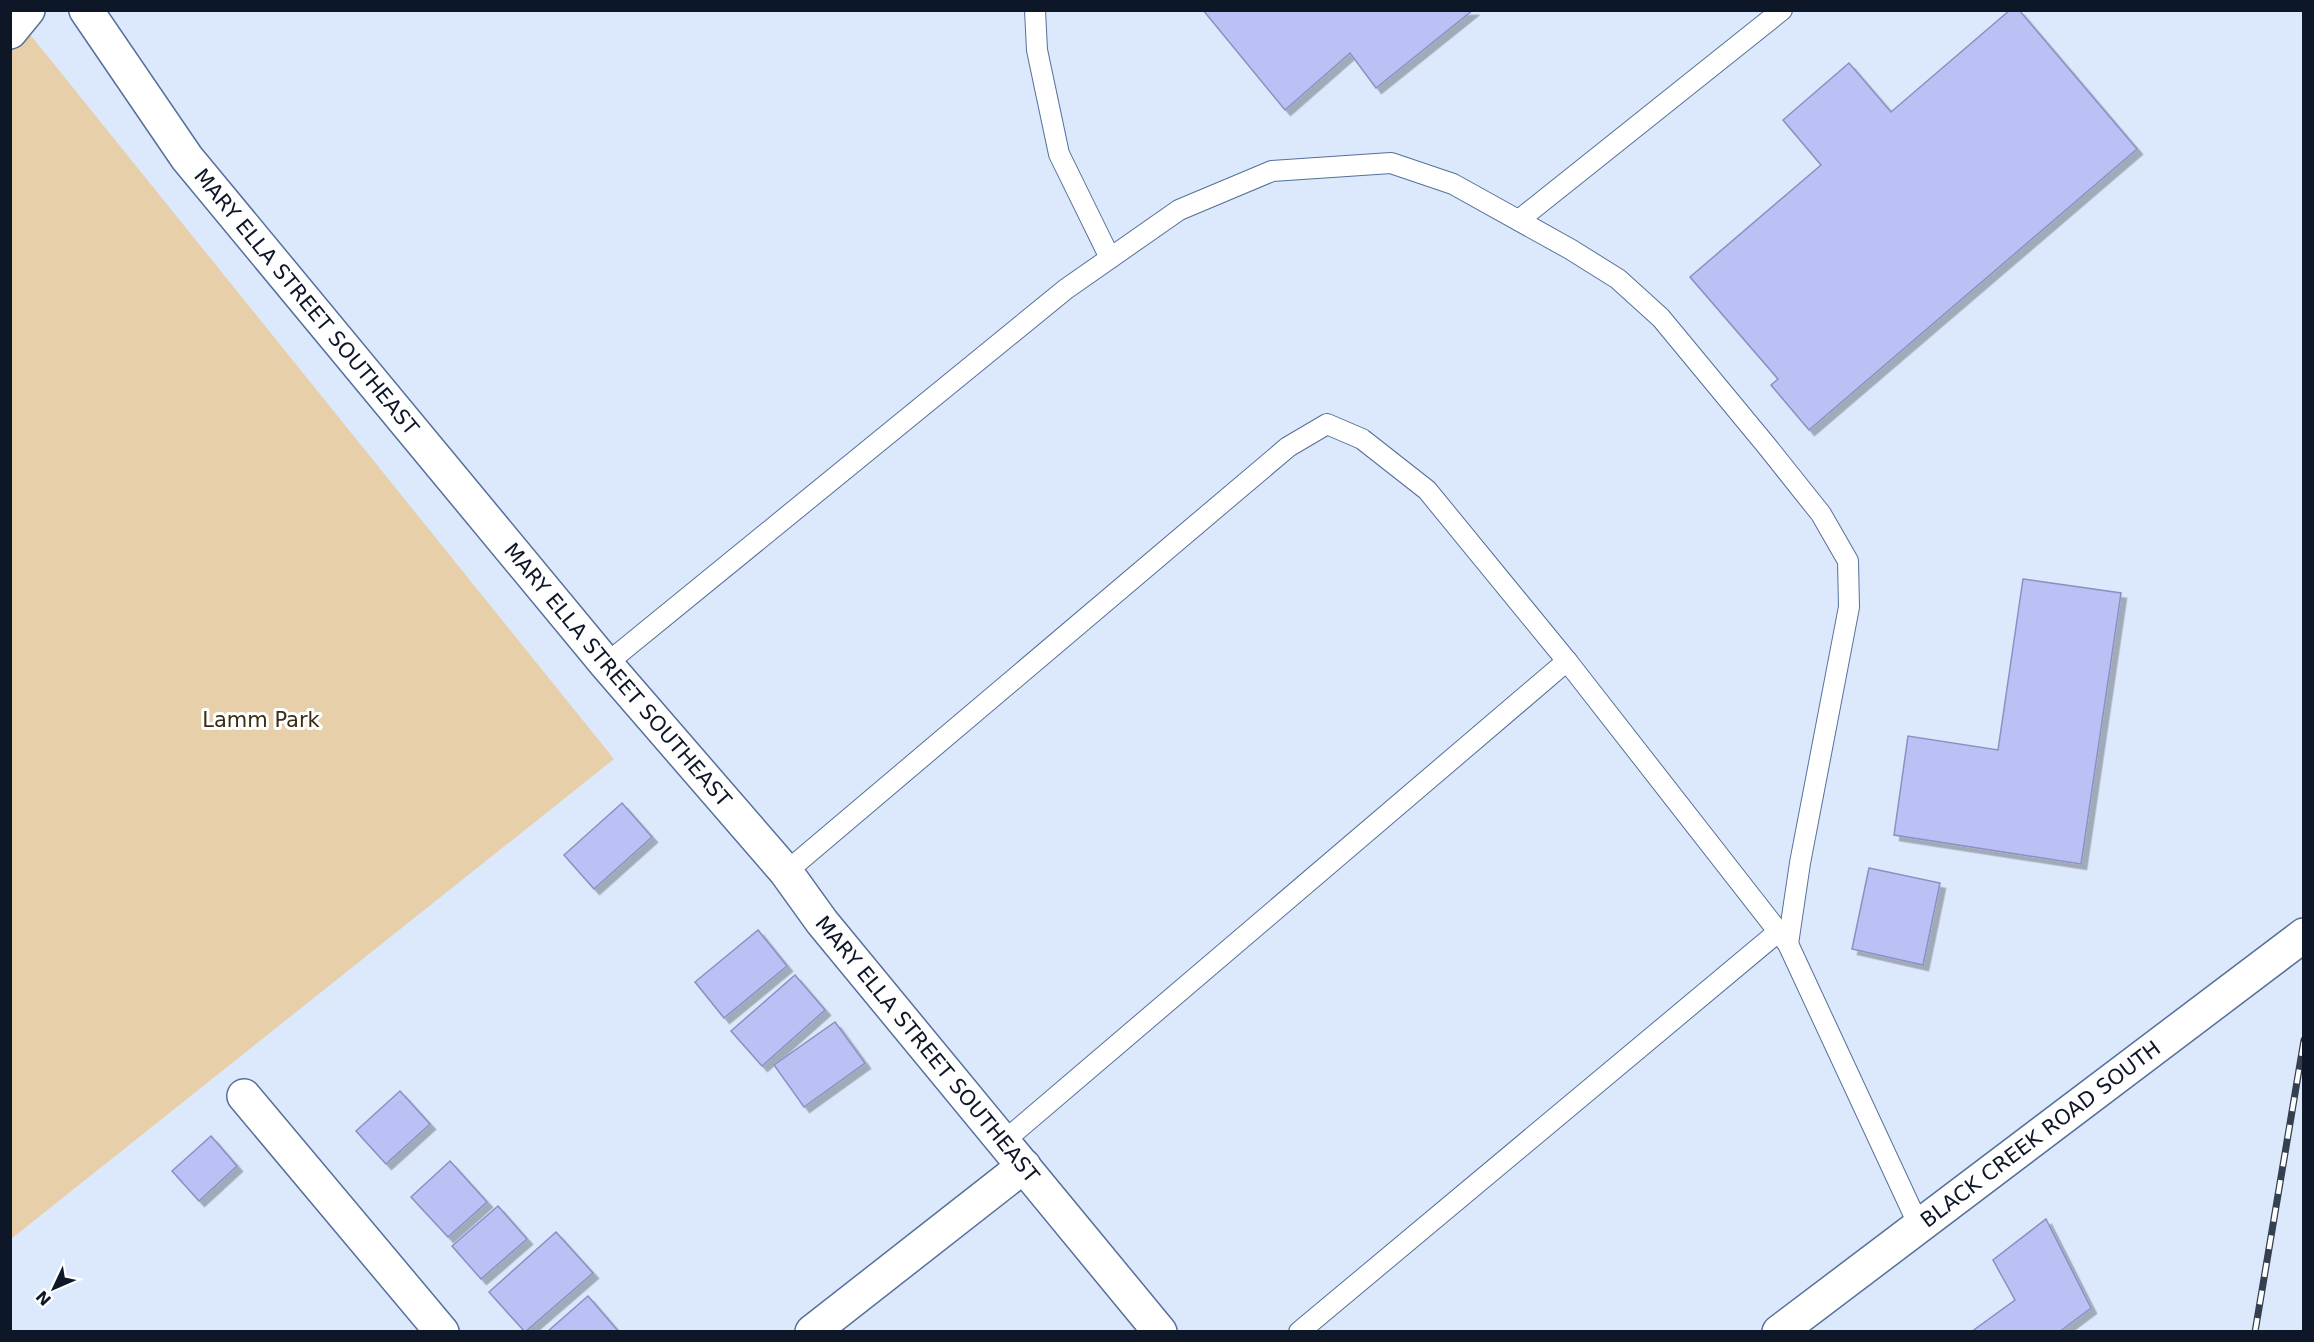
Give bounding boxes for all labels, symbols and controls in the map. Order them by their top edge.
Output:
street label: MARY ELLA STREET SOUTHEAST [189,164,423,440]
street label: MARY ELLA STREET SOUTHEAST [499,538,736,812]
park label: Lamm Park [202,708,321,732]
street label: MARY ELLA STREET SOUTHEAST [810,911,1044,1188]
street label: BLACK CREEK ROAD SOUTH [1916,1036,2165,1232]
north arrow [24,1258,84,1318]
text: N [32,1287,55,1309]

